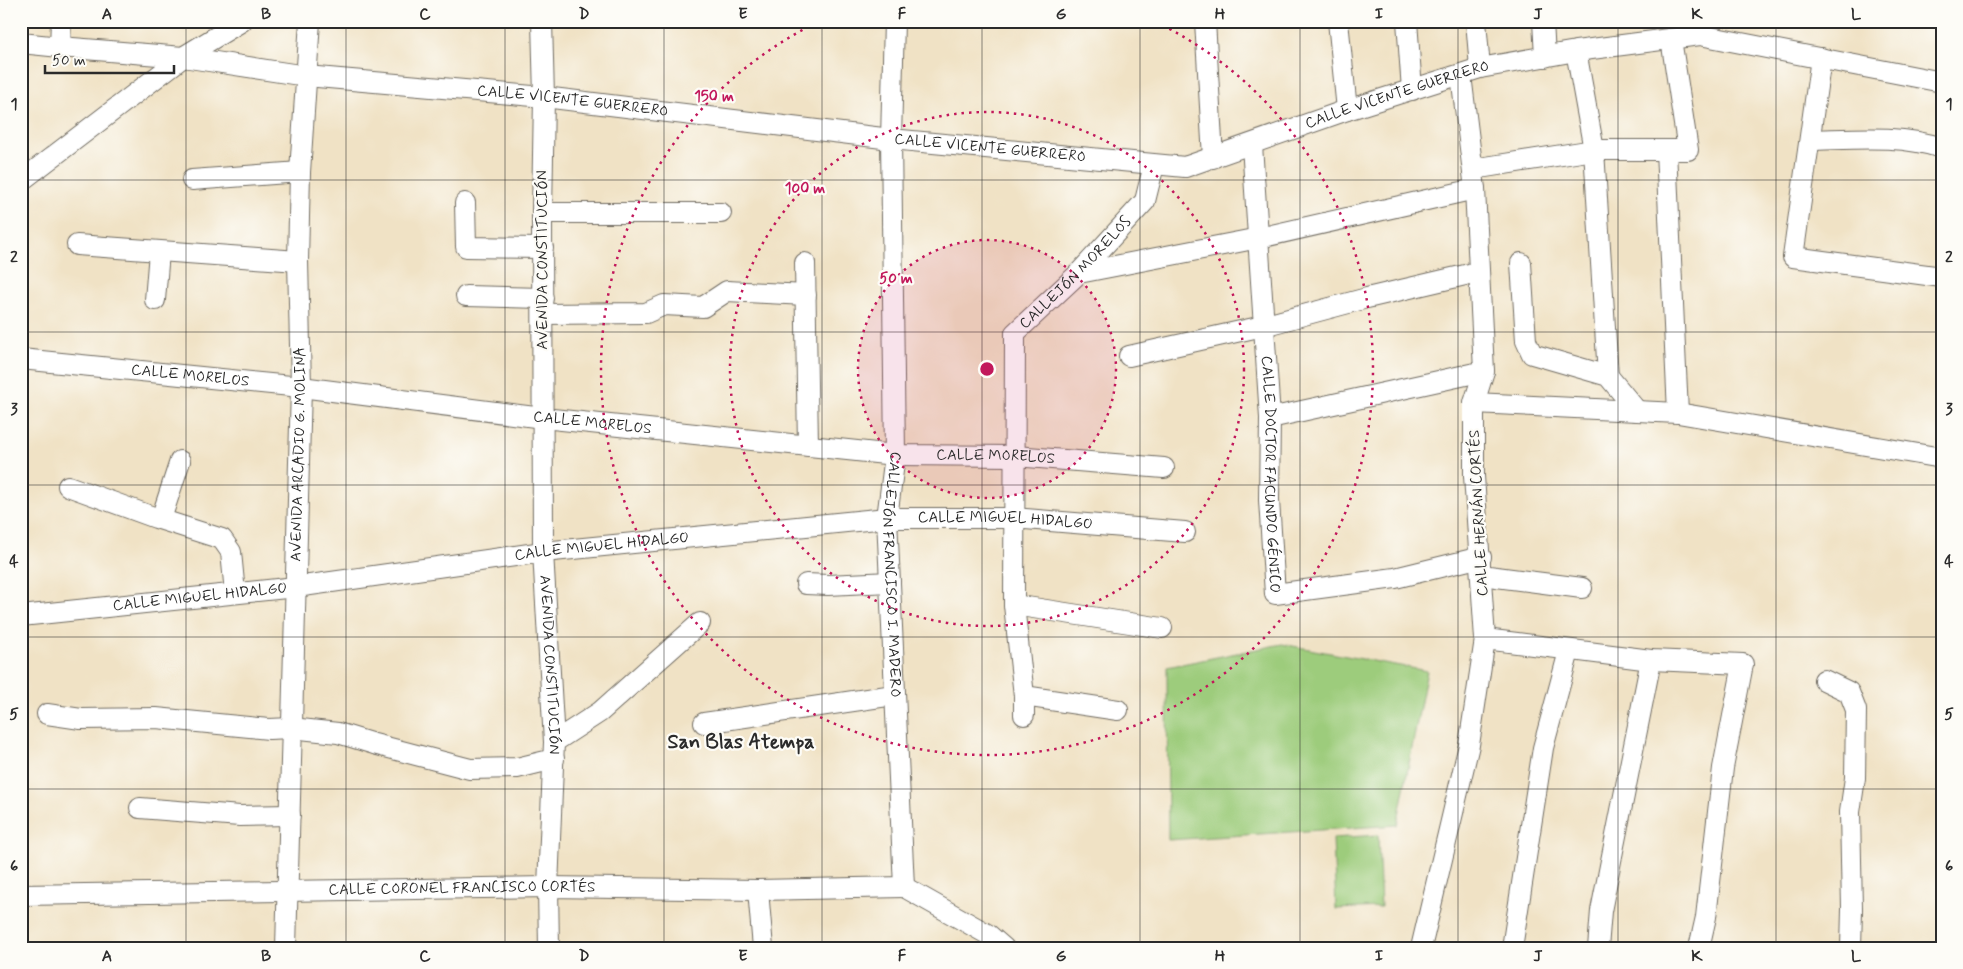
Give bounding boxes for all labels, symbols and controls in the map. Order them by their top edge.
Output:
text: A [102,4,112,25]
text: B [261,4,271,25]
text: C [419,4,431,25]
text: D [578,4,590,25]
text: E [738,4,748,25]
text: F [898,4,907,25]
text: G [1056,4,1067,25]
text: H [1215,4,1226,25]
text: I [1375,4,1384,25]
text: J [1533,4,1543,25]
text: K [1691,4,1703,25]
text: L [1851,4,1862,25]
scale bar [45,42,174,74]
text: 50 m [52,51,86,71]
street label: CALLE VICENTE GUERRERO [1303,57,1491,134]
street label: CALLE VICENTE GUERRERO [476,81,669,122]
text: 150 m [694,87,734,107]
text: 1 [10,94,18,115]
text: 1 [1945,94,1953,115]
street label: CALLE VICENTE GUERRERO [893,129,1087,167]
street label: AVENIDA CONSTITUCIÓN [533,170,553,350]
text: 100 m [785,179,825,199]
street label: CALLEJÓN MORELOS [1015,212,1136,334]
text: 2 [10,247,18,268]
text: 2 [1945,247,1953,268]
text: 50 m [879,269,913,289]
street label: AVENIDA ARCADIO G. MOLINA [286,347,311,562]
street label: CALLE DOCTOR FACUNDO GÉNICO [1256,355,1285,594]
street label: CALLE MORELOS [130,360,250,392]
centre of rings [978,360,996,378]
text: 3 [10,399,18,420]
text: 3 [1945,399,1953,420]
street label: CALLE MORELOS [532,407,652,439]
street label: CALLE HERNÁN CORTÉS [1464,429,1493,597]
street label: CALLE MORELOS [936,445,1056,469]
street label: CALLEJÓN FRANCISCO I. MADERO [877,450,905,698]
street label: CALLE MIGUEL HIDALGO [918,508,1093,534]
street label: CALLE MIGUEL HIDALGO [513,528,690,566]
text: 4 [9,551,19,572]
text: 4 [1944,551,1954,572]
street label: AVENIDA CONSTITUCIÓN [534,575,564,755]
street label: CALLE MIGUEL HIDALGO [112,578,288,616]
text: 5 [9,704,19,725]
text: 5 [1944,704,1954,725]
district label: San Blas Atempa [668,729,814,756]
text: 6 [10,856,18,877]
text: 6 [1945,856,1953,877]
street label: CALLE CORONEL FRANCISCO CORTÉS [328,876,596,900]
text: A [102,946,112,967]
text: B [261,946,271,967]
text: C [419,946,431,967]
text: D [578,946,590,967]
text: E [738,946,748,967]
text: F [898,946,907,967]
text: G [1056,946,1067,967]
text: H [1215,946,1226,967]
text: I [1375,946,1384,967]
text: J [1533,946,1543,967]
text: K [1691,946,1703,967]
text: L [1851,946,1862,967]

